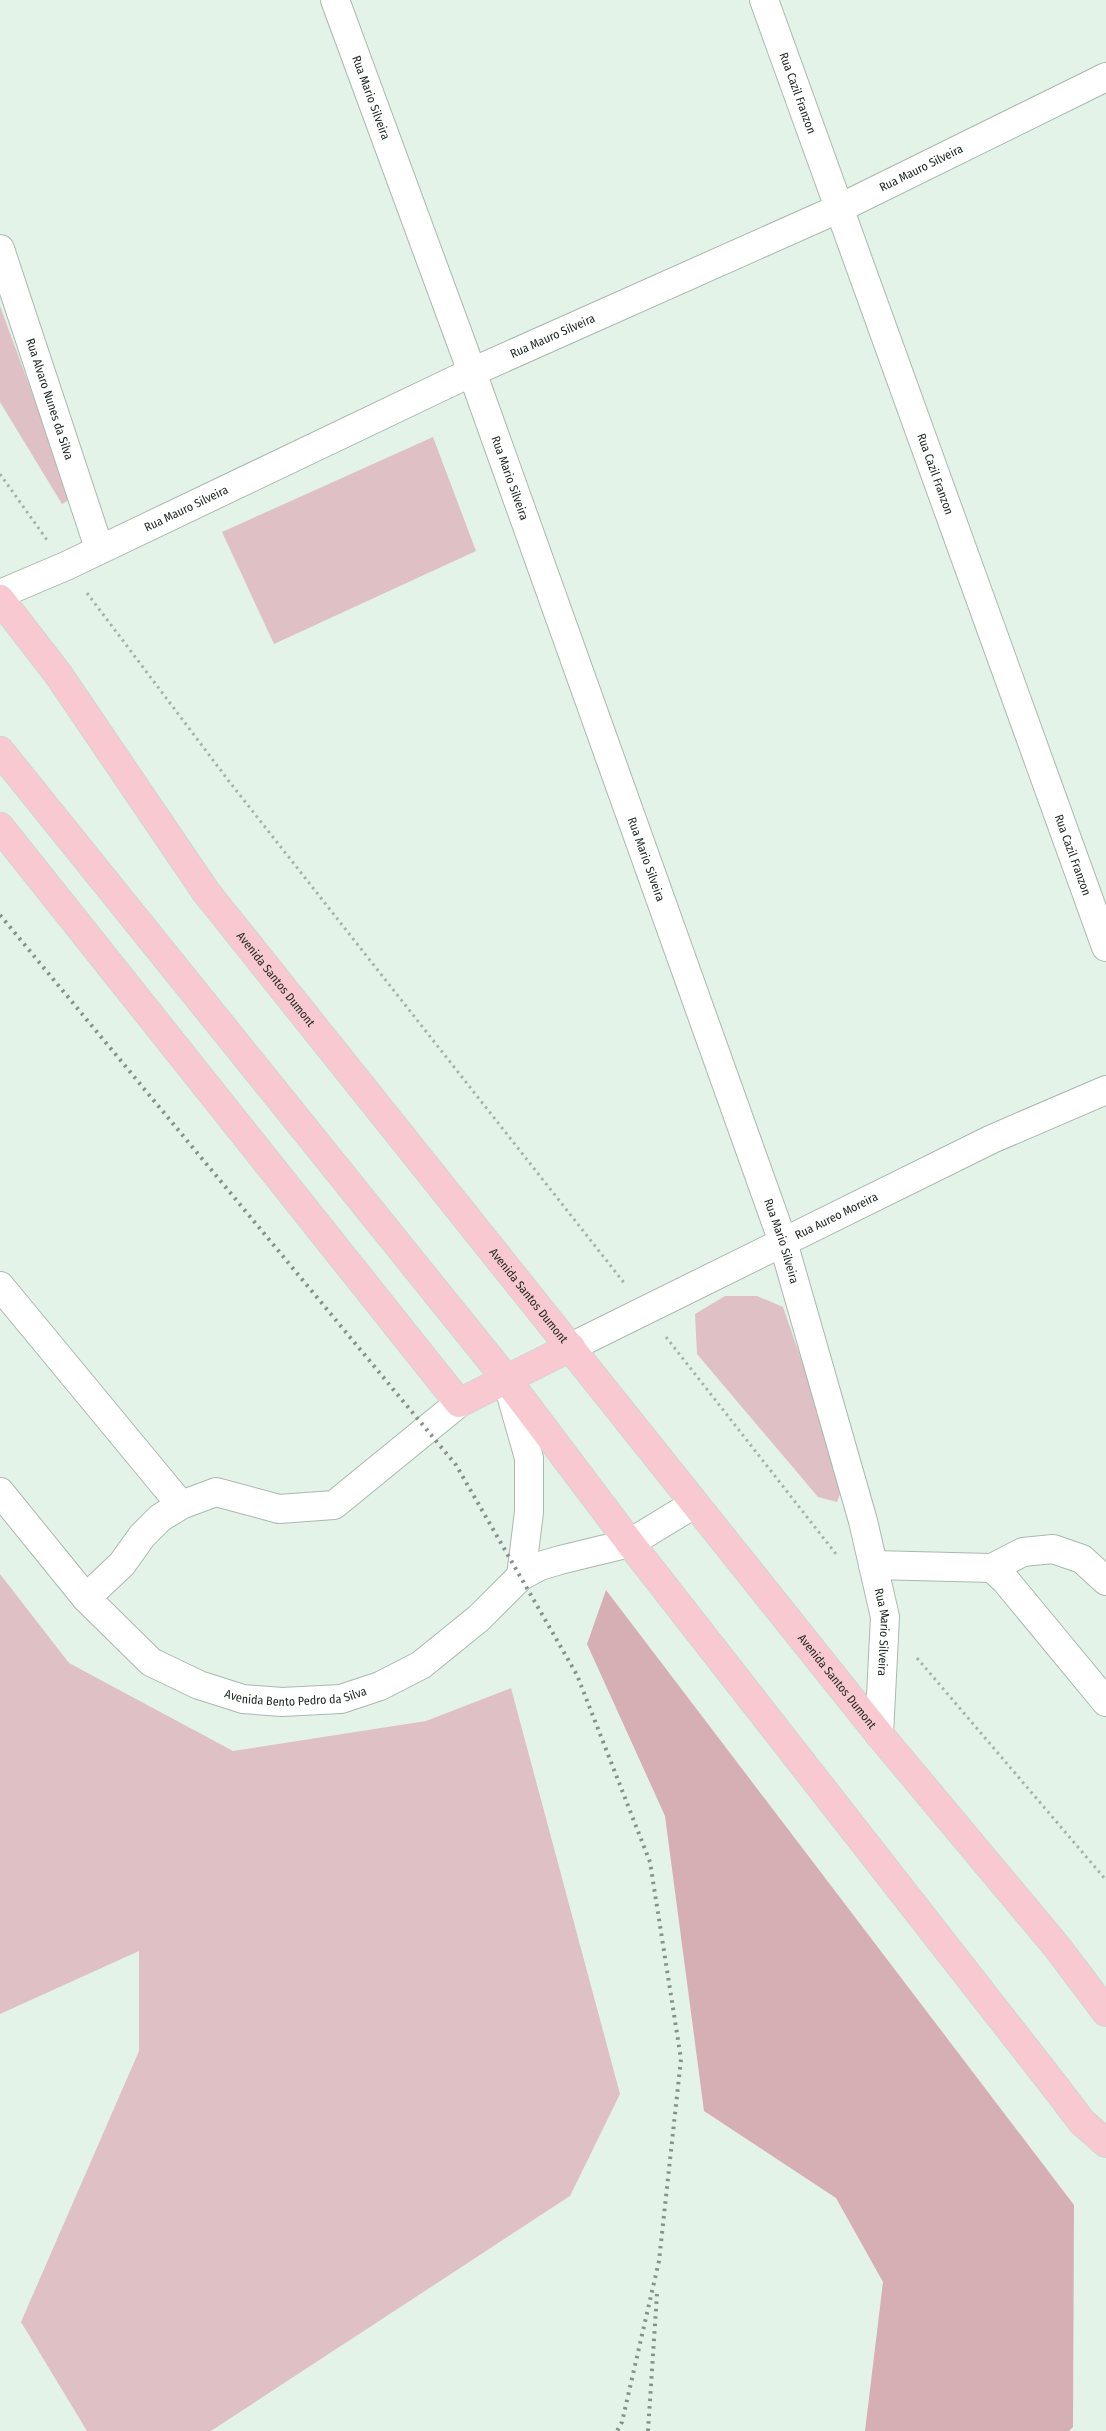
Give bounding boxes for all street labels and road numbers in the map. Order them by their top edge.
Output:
street label: Rua Cazil Franzon [777,51,819,136]
street label: Rua Mario Silveira [349,54,393,142]
street label: Rua Mauro Silveira [877,142,965,194]
street label: Rua Mauro Silveira [508,311,597,361]
street label: Rua Alvaro Nunes da Silva [23,336,76,462]
street label: Rua Cazil Franzon [914,432,956,517]
street label: Rua Mario Silveira [488,434,531,522]
street label: Rua Mauro Silveira [142,482,231,535]
street label: Rua Cazil Franzon [1052,812,1094,897]
street label: Rua Mario Silveira [625,815,668,903]
street label: Avenida Santos Dumont [234,929,318,1029]
street label: Rua Aureo Moreira [793,1190,880,1242]
street label: Rua Mario Silveira [761,1197,802,1285]
street label: Avenida Santos Dumont [487,1245,571,1346]
street label: Rua Mario Silveira [872,1587,892,1677]
street label: Avenida Santos Dumont [795,1631,879,1732]
street label: Avenida Bento Pedro da Silva [223,1684,368,1709]

